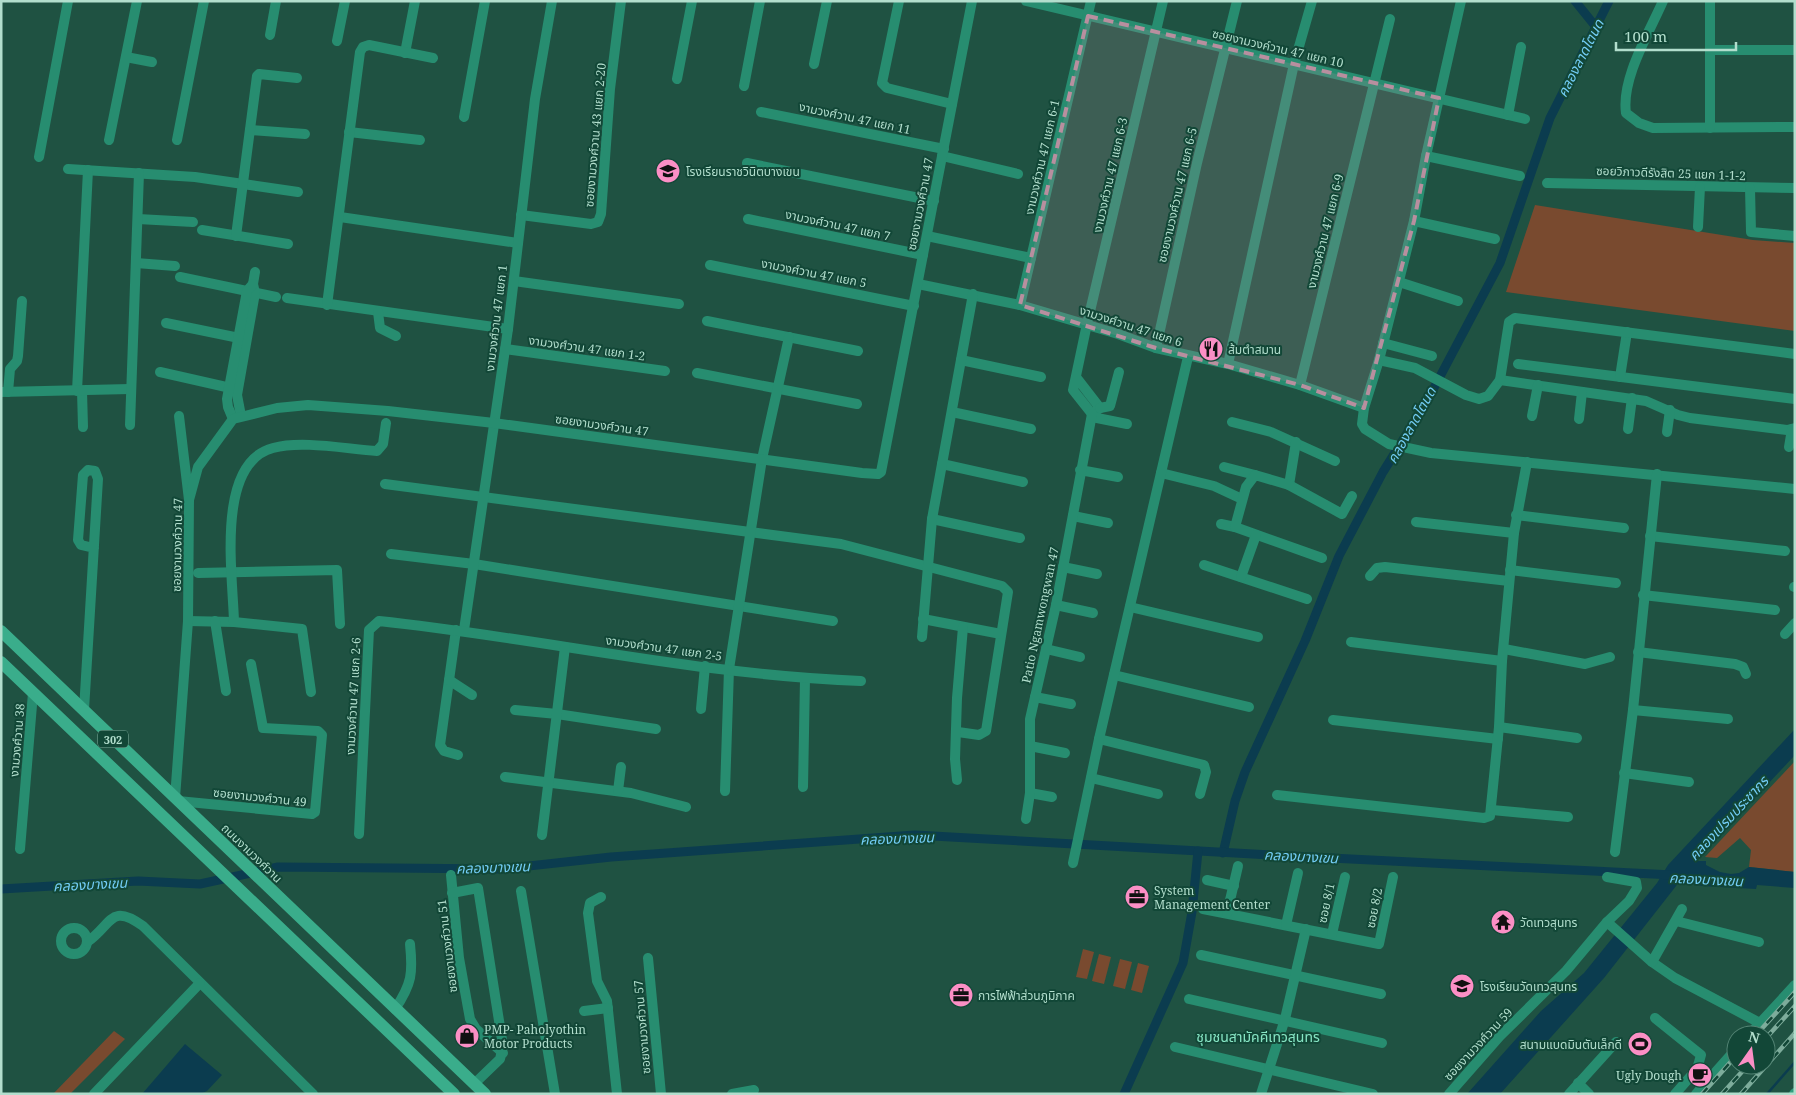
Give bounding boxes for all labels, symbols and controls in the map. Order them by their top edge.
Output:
water label: คลองลาดโตนด [1552,16,1608,100]
scale bar [1616,20,1736,52]
street label: ซอยงามวงค์วาน 47 แยก 10 [1211,25,1346,71]
text: 100 m [1624,26,1667,46]
street label: ซอยงามวงศ์วาน 43 แยก 2-20 [580,62,610,208]
street label: งามวงศ์วาน 47 แยก 11 [798,98,912,138]
street label: งามวงศ์วาน 47 แยก 6-1 [1021,98,1063,216]
street label: งามวงศ์วาน 47 แยก 6-3 [1089,116,1132,234]
street label: ซอยงามวงศ์วาน 47 แยก 6-5 [1153,126,1201,264]
street label: ซอยงามวงศ์วาน 47 [903,156,937,252]
school or university icon: โรงเรียนราชวินิตบางเขน [655,158,681,184]
street label: ซอยวิภาวดีรังสิต 25 แยก 1-1-2 [1596,162,1746,184]
place label: โรงเรียนราชวินิตบางเขน [686,163,800,180]
street label: งามวงศ์วาน 47 แยก 6-9 [1303,172,1347,290]
street label: งามวงศ์วาน 47 แยก 7 [784,206,892,244]
street label: งามวงศ์วาน 47 แยก 5 [760,254,868,292]
street label: งามวงศ์วาน 47 แยก 1 [481,264,511,372]
street label: งามวงศ์วาน 47 แยก 6 [1077,301,1185,351]
street label: งามวงศ์วาน 47 แยก 1-2 [528,331,646,365]
restaurant icon: ส้มตำสมาน [1198,336,1224,362]
place label: ส้มตำสมาน [1228,341,1281,358]
water label: คลองลาดโตนด [1382,383,1440,467]
street label: ซอยงามวงศ์วาน 47 [554,410,650,440]
street label: ซอยงามวงศ์วาน 47 [168,498,186,592]
street label: Patio Ngamwongwan 47 [1017,545,1063,685]
street label: งามวงศ์วาน 47 แยก 2-5 [605,631,723,665]
street label: งามวงศ์วาน 47 แยก 2-6 [341,637,365,755]
street label: งามวงศ์วาน 38 [5,702,29,777]
road number: 302 [98,731,128,748]
water label: คลองเปรมประชากร [1684,771,1773,864]
street label: ซอยงามวงศ์วาน 49 [212,784,308,810]
street label: ถนนงามวงศ์วาน [218,820,286,886]
water label: คลองบางเขน [860,827,936,849]
water label: คลองบางเขน [1264,845,1340,867]
water label: คลองบางเขน [456,856,532,878]
water label: คลองบางเขน [1669,868,1745,890]
water label: คลองบางเขน [53,873,129,895]
street label: ซอย 8/1 [1313,881,1339,925]
place label: System Management Center [1154,882,1270,913]
office icon: System Management Center [1124,884,1150,910]
street label: ซอย 8/2 [1362,886,1386,930]
street label: ซอยงามวงศ์วาน 51 [433,898,461,994]
temple icon: วัดเทวสุนทร [1490,909,1516,935]
place label: วัดเทวสุนทร [1520,914,1578,931]
school or university icon: โรงเรียนวัดเทวสุนทร [1449,973,1475,999]
place label: โรงเรียนวัดเทวสุนทร [1480,978,1577,995]
street label: ซอยงามวงศ์วาน 57 [629,979,655,1075]
office icon: การไฟฟ้าส่วนภูมิภาค [948,982,974,1008]
place label: การไฟฟ้าส่วนภูมิภาค [978,987,1075,1004]
street label: ซอยงามวงศ์วาน 59 [1440,1004,1516,1084]
place label: PMP- Paholyothin Motor Products [484,1021,586,1052]
shop icon: PMP- Paholyothin Motor Products [454,1023,480,1049]
north arrow [1726,1025,1776,1075]
text: N [1747,1026,1762,1047]
district label: ชุมชนสามัคคีเทวสุนทร [1196,1027,1320,1046]
sports icon: สนามแบดมินตันเล็กดี [1627,1031,1653,1057]
place label: สนามแบดมินตันเล็กดี [1520,1036,1622,1053]
cafe icon: Ugly Dough [1687,1062,1713,1088]
place label: Ugly Dough [1616,1067,1682,1084]

